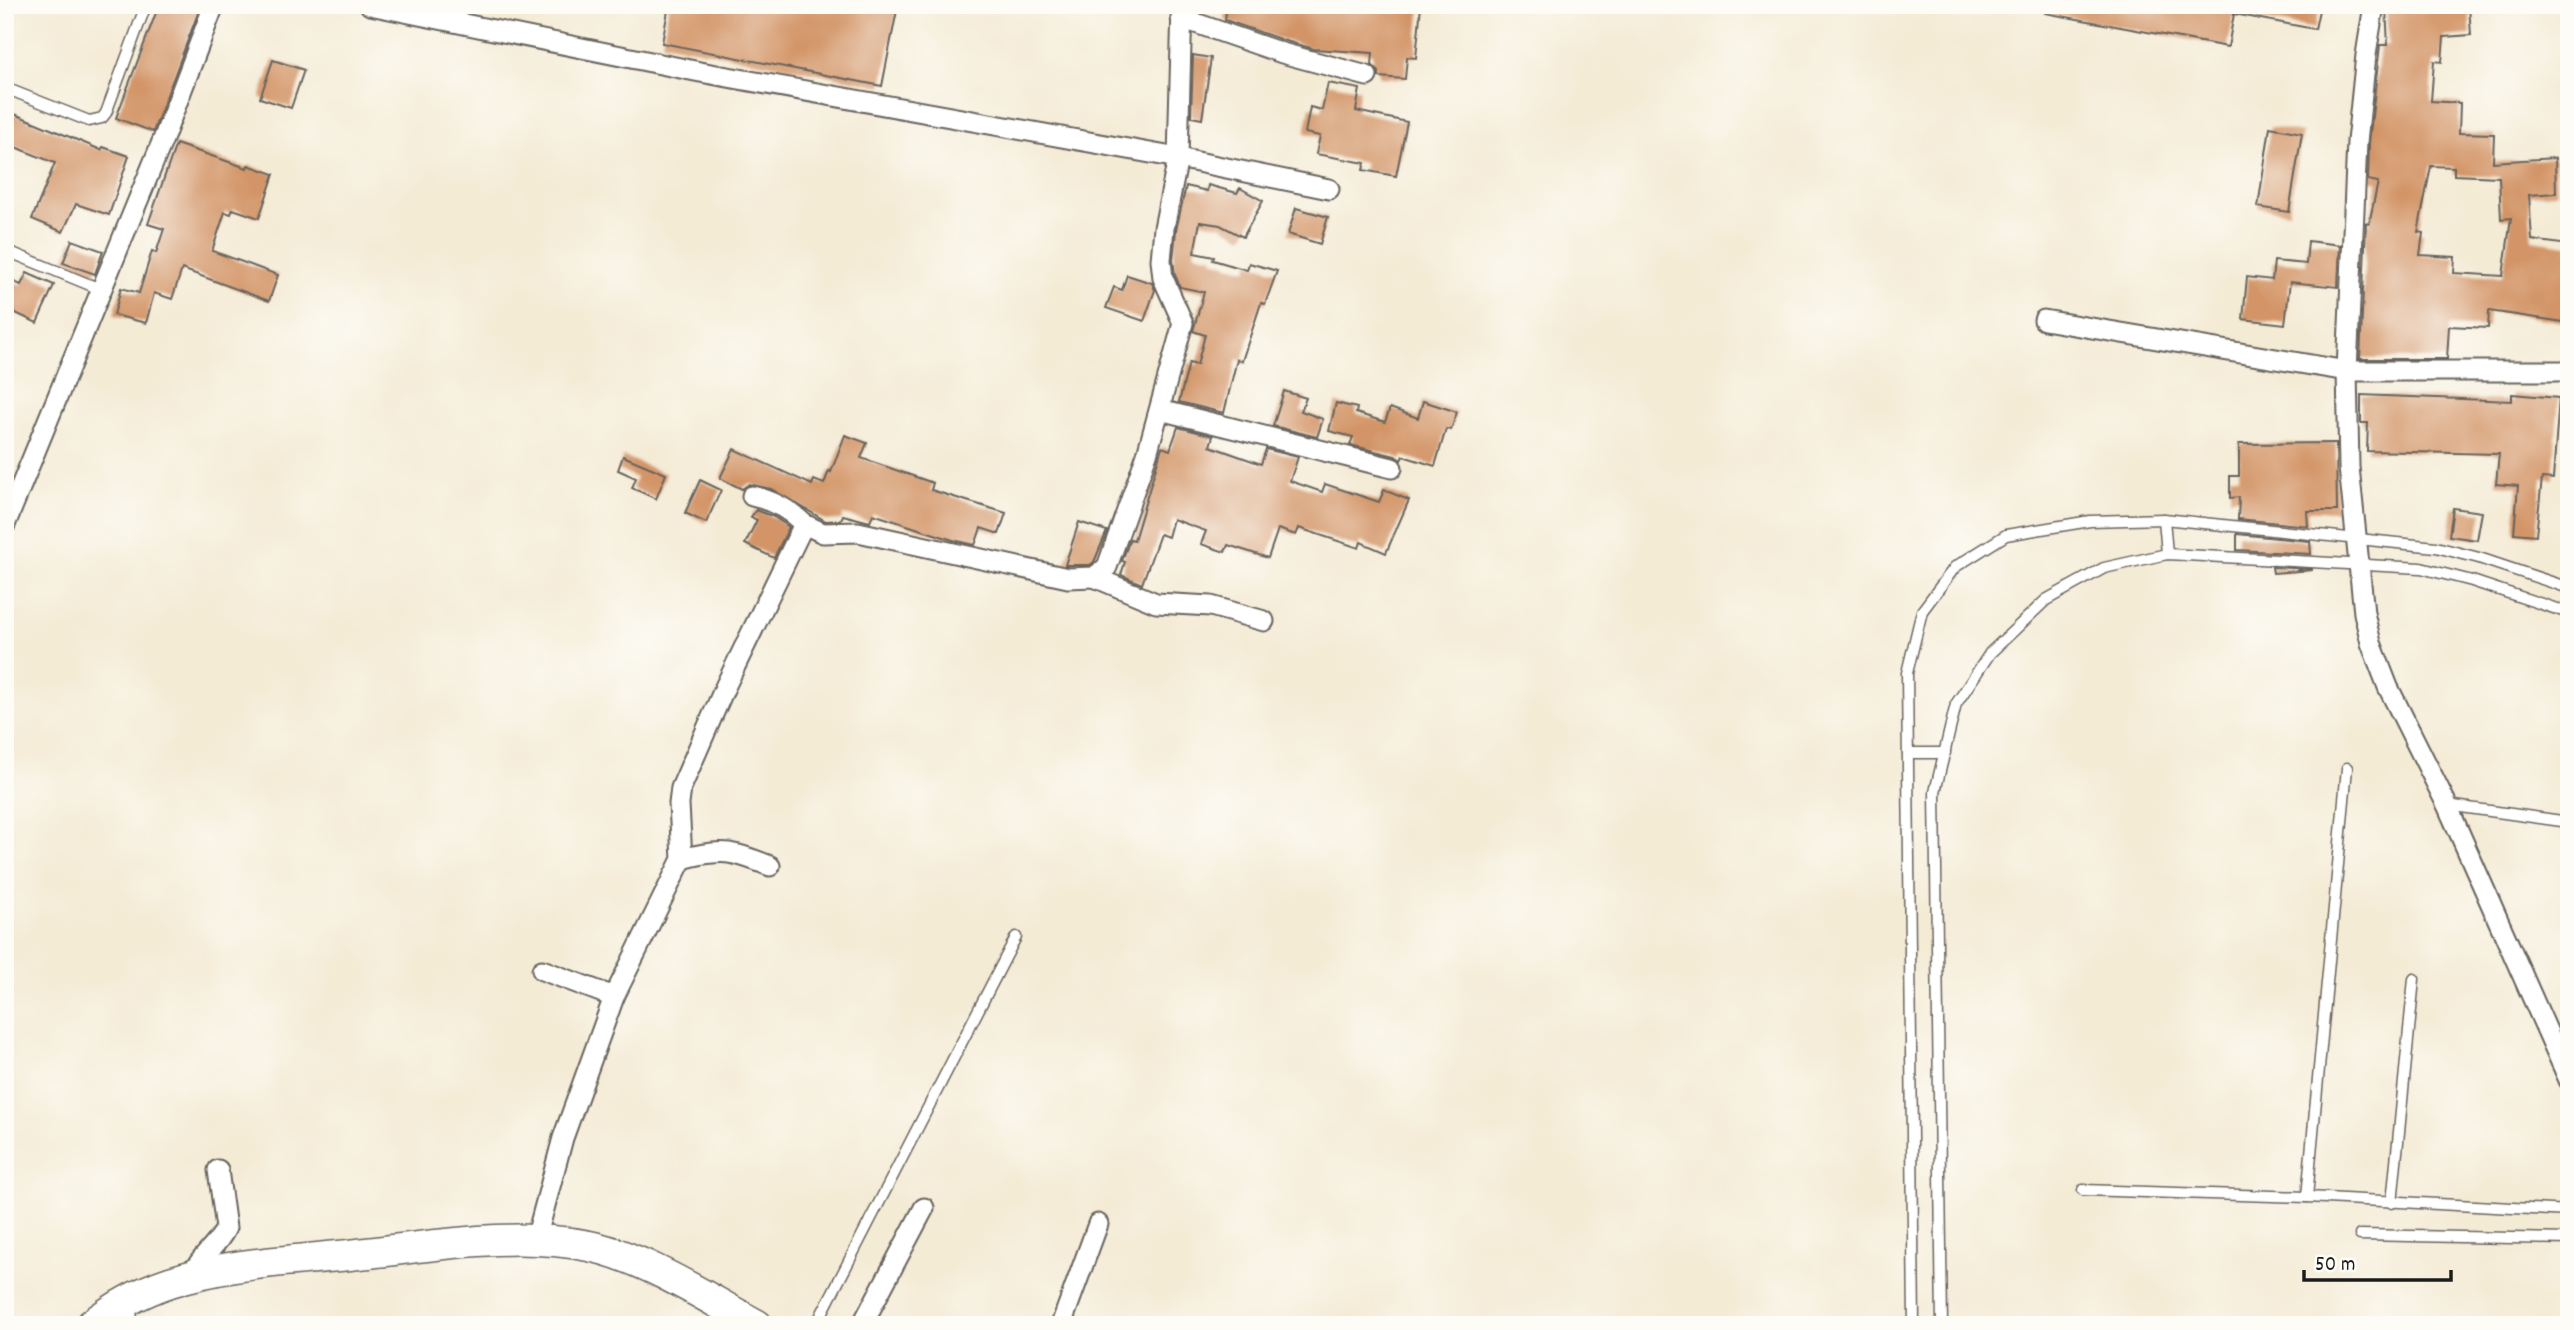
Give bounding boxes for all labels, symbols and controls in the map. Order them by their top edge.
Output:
scale bar [2304,1239,2452,1283]
text: 50 m [2315,1251,2355,1281]

